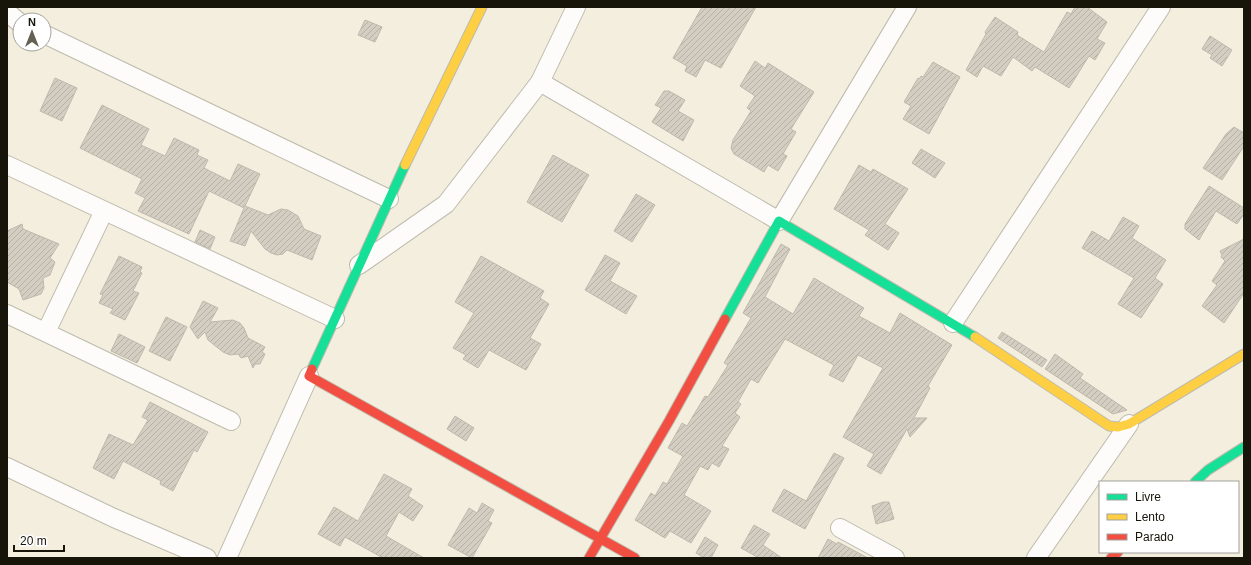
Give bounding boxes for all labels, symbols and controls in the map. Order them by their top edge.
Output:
north arrow [12,12,52,52]
text: N [28,16,36,28]
legend [1099,481,1239,553]
text: Livre [1135,490,1161,504]
text: Lento [1135,510,1165,524]
scale bar [14,527,64,553]
text: Parado [1135,530,1174,544]
text: 20 m [20,534,47,548]

